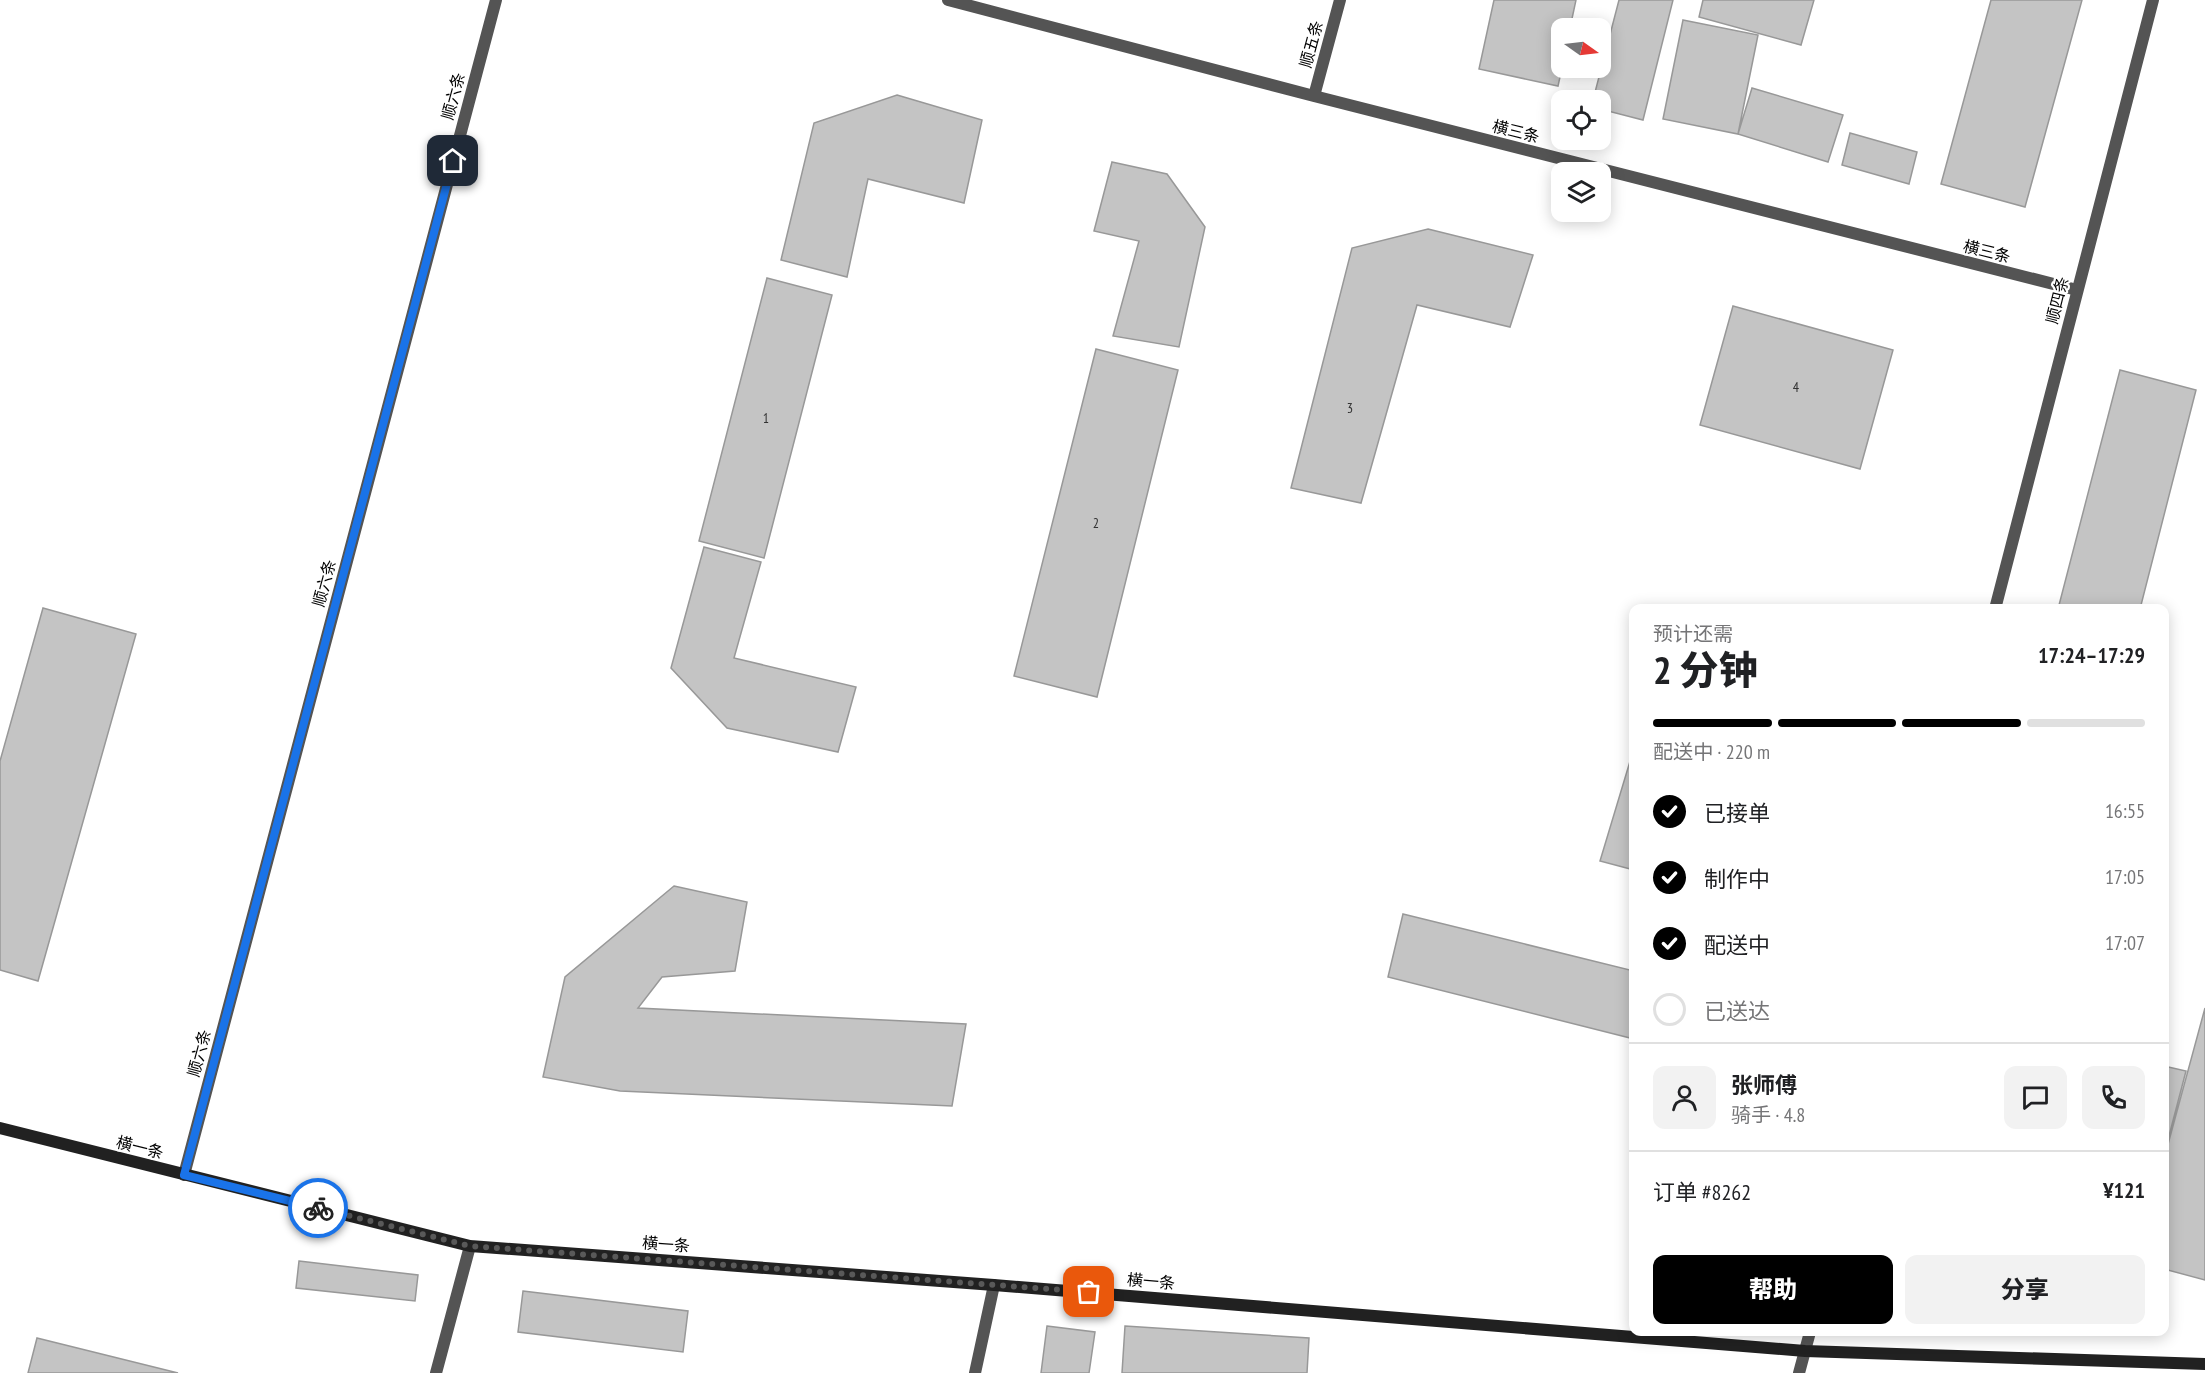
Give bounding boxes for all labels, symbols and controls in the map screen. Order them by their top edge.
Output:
street label: 顺五条 [1295,18,1327,70]
north arrow [1551,18,1611,78]
map controls [1551,18,1611,222]
street label: 顺六条 [437,70,469,122]
button: locate [1551,90,1611,150]
street label: 横三条 [1490,115,1542,147]
pin [427,135,478,186]
icon: home [436,144,469,177]
button: layers [1551,162,1611,222]
street label: 横三条 [1961,235,2013,267]
street label: 顺四条 [2041,274,2073,326]
house number: 4 [1793,378,1800,396]
house number: 3 [1347,399,1353,417]
house number: 1 [763,409,769,427]
house number: 2 [1093,514,1099,532]
street label: 顺六条 [308,557,340,609]
text: 预计还需 [1653,621,1733,647]
text: 17:24–17:29 [2038,641,2145,669]
text: 2 分钟 [1653,644,1758,695]
text: 配送中 · 220 m [1653,739,1770,765]
icon: check [1653,795,1686,828]
text: 16:55 [2105,798,2145,824]
text: 已接单 [1704,799,1770,827]
icon: check [1653,861,1686,894]
text: 17:05 [2105,864,2145,890]
text: 制作中 [1704,865,1770,893]
icon: check [1653,927,1686,960]
text: 17:07 [2105,930,2145,956]
text: 配送中 [1704,931,1770,959]
text: 已送达 [1704,997,1770,1025]
street label: 顺六条 [183,1027,215,1079]
button: person [1653,1066,1716,1129]
button: chat [2004,1066,2067,1129]
button: phone [2082,1066,2145,1129]
text: 张师傅 [1731,1071,1797,1099]
text: 骑手 · 4.8 [1731,1102,1805,1128]
street label: 横一条 [114,1131,166,1163]
text: ¥121 [2103,1176,2145,1204]
courier [288,1178,348,1238]
text: 订单 #8262 [1653,1178,1751,1206]
icon: bike [302,1192,335,1225]
street label: 横一条 [641,1232,691,1256]
button: 帮助 [1653,1255,1893,1324]
button: 分享 [1905,1255,2145,1324]
pin [1063,1266,1114,1317]
street label: 横一条 [1126,1269,1176,1293]
icon: bag [1072,1275,1105,1308]

